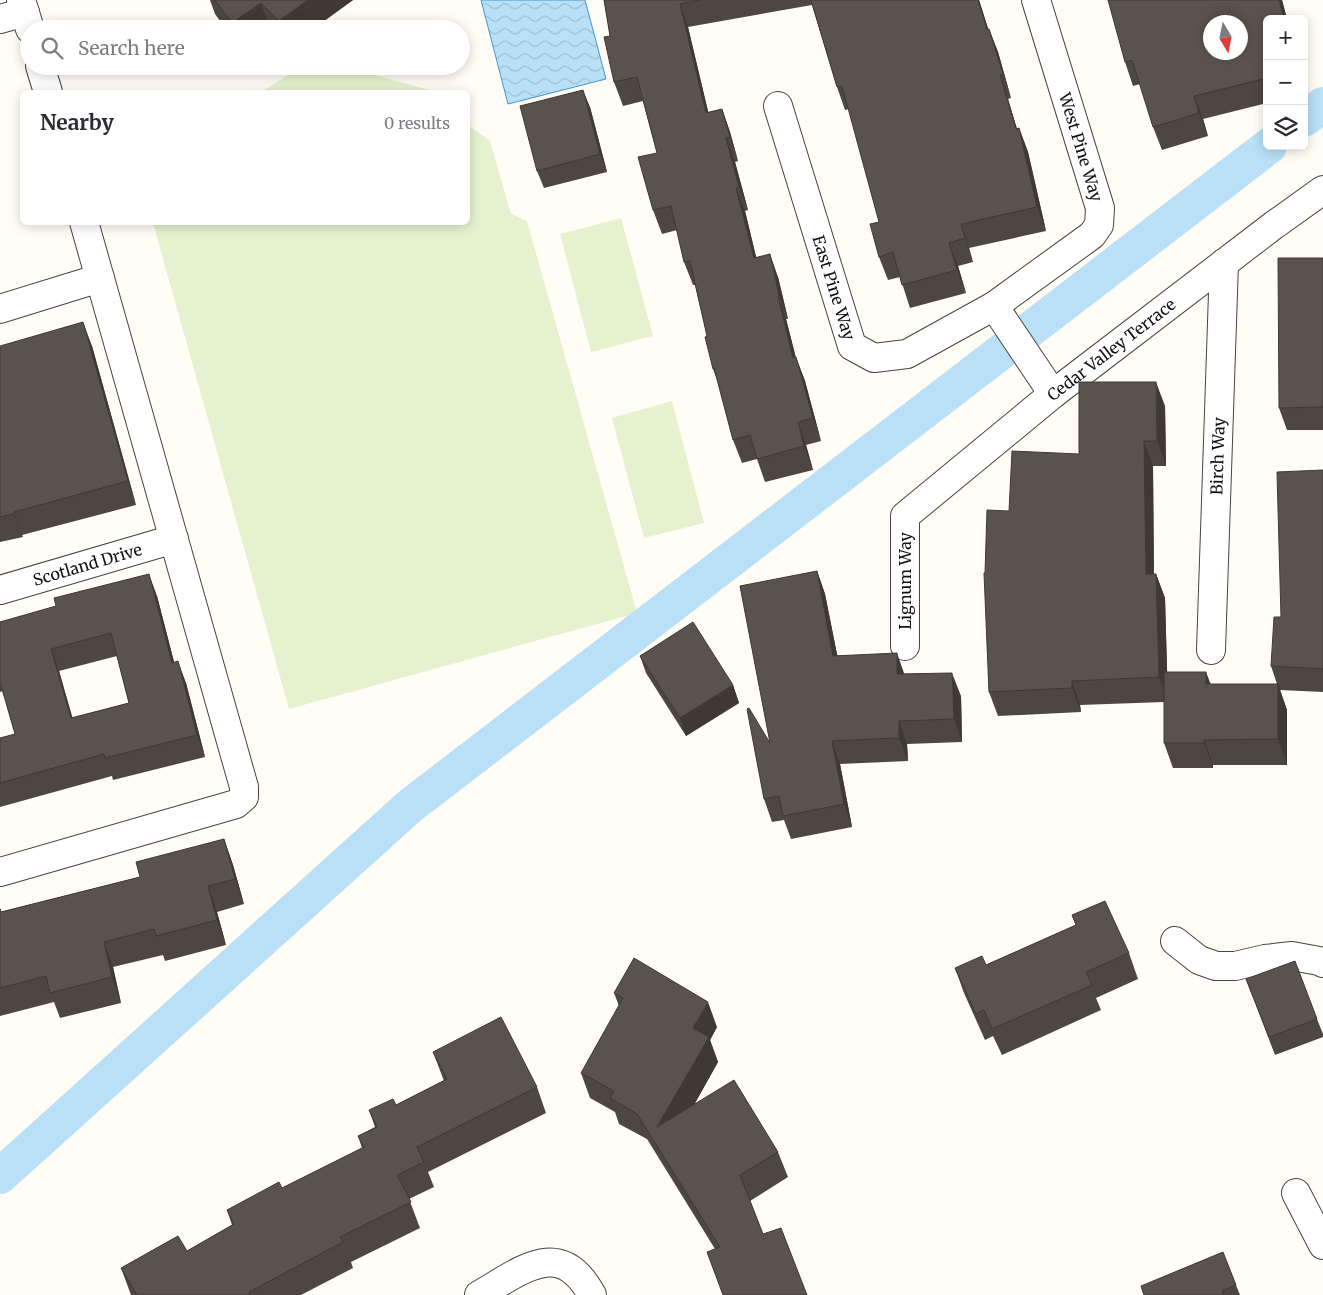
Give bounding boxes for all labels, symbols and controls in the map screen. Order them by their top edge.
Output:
north arrow [1203,15,1248,60]
map controls [1263,15,1308,150]
button: + [1263,15,1308,60]
search box [20,20,470,75]
icon: search [38,34,66,62]
text: Search here [78,36,185,60]
button: − [1263,60,1308,105]
street label: West Pine Way [1055,89,1107,204]
button: layers [1263,105,1308,150]
text: Nearby [40,109,114,136]
text: 0 results [384,113,450,133]
street label: East Pine Way [808,233,860,343]
street label: Cedar Valley Terrace [1043,294,1179,405]
street label: Birch Way [1206,416,1229,495]
street label: Lignum Way [895,532,915,630]
street label: Scotland Drive [31,539,144,590]

